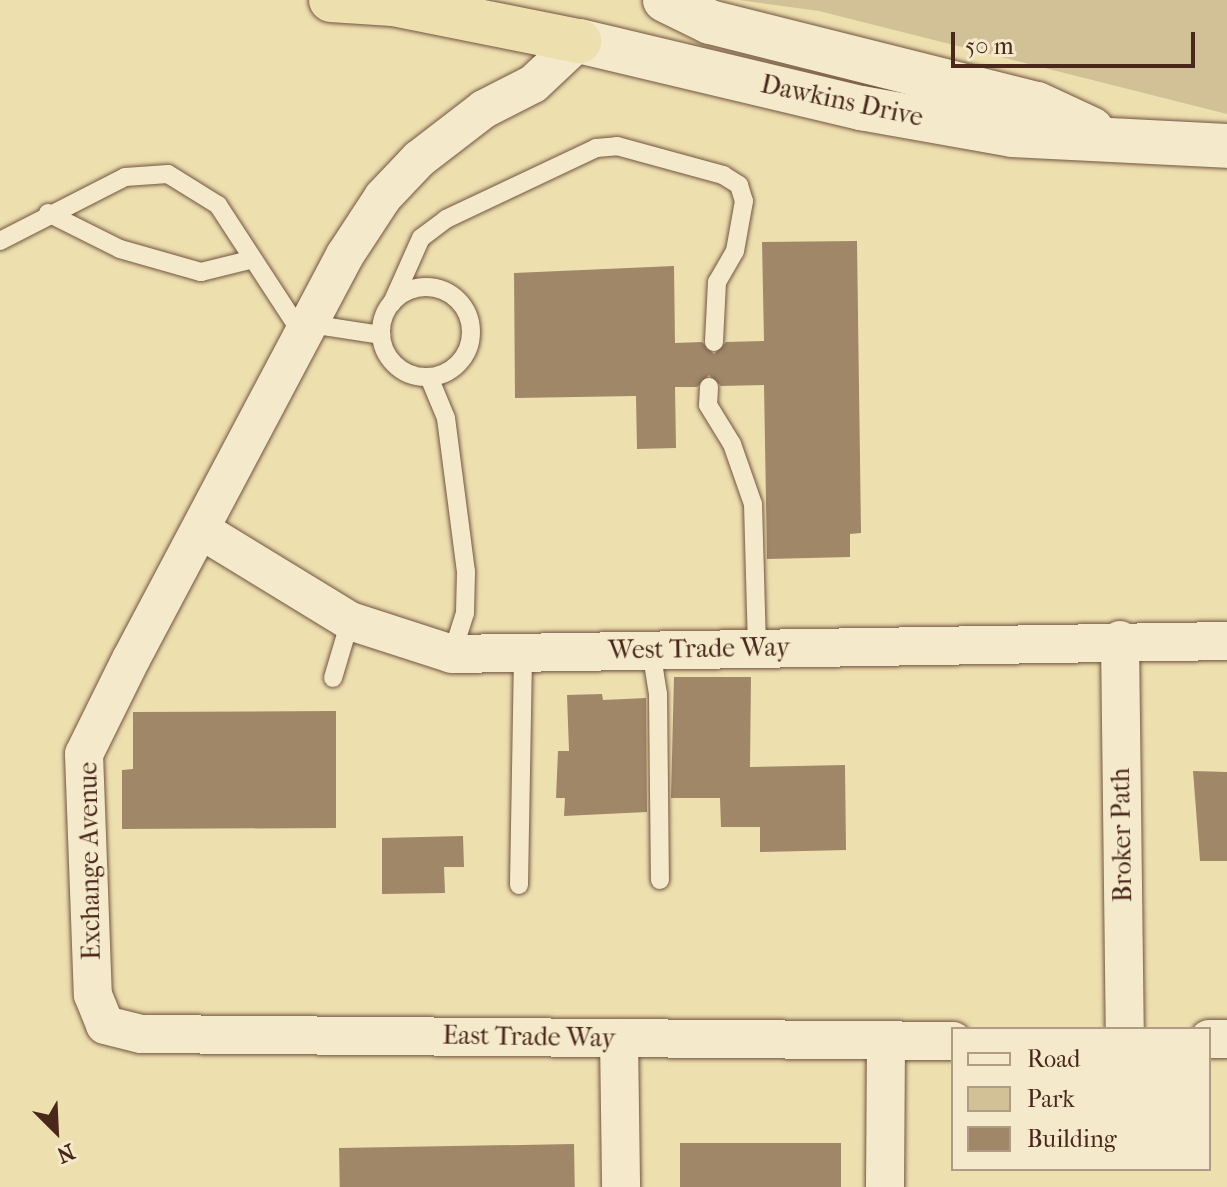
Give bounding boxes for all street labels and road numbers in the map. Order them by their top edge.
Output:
street label: Dawkins Drive [758,69,926,133]
street label: West Trade Way [608,632,790,666]
street label: Exchange Avenue [73,762,107,960]
street label: Broker Path [1105,767,1139,903]
street label: East Trade Way [442,1020,616,1054]

